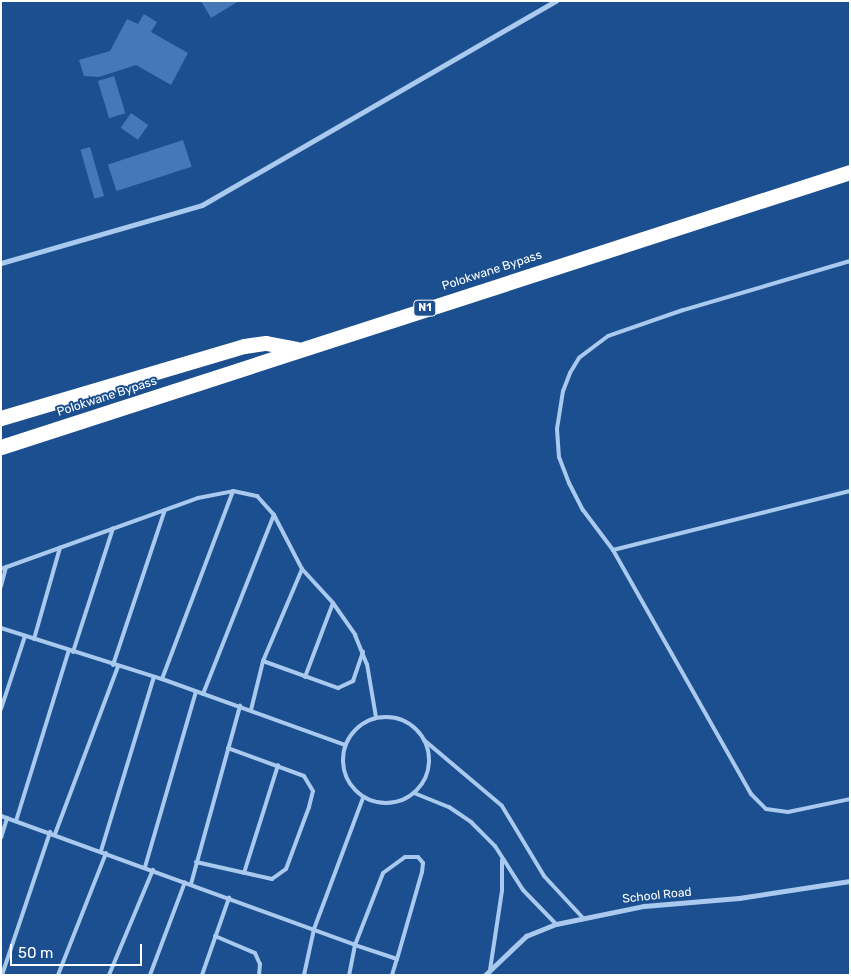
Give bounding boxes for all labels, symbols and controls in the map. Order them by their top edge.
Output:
street label: Polokwane Bypass [440,248,544,294]
road number: N1 [412,300,438,316]
street label: Polokwane Bypass [55,374,159,420]
street label: School Road [622,885,692,907]
scale bar [12,934,145,966]
text: 50 m [18,944,53,962]

